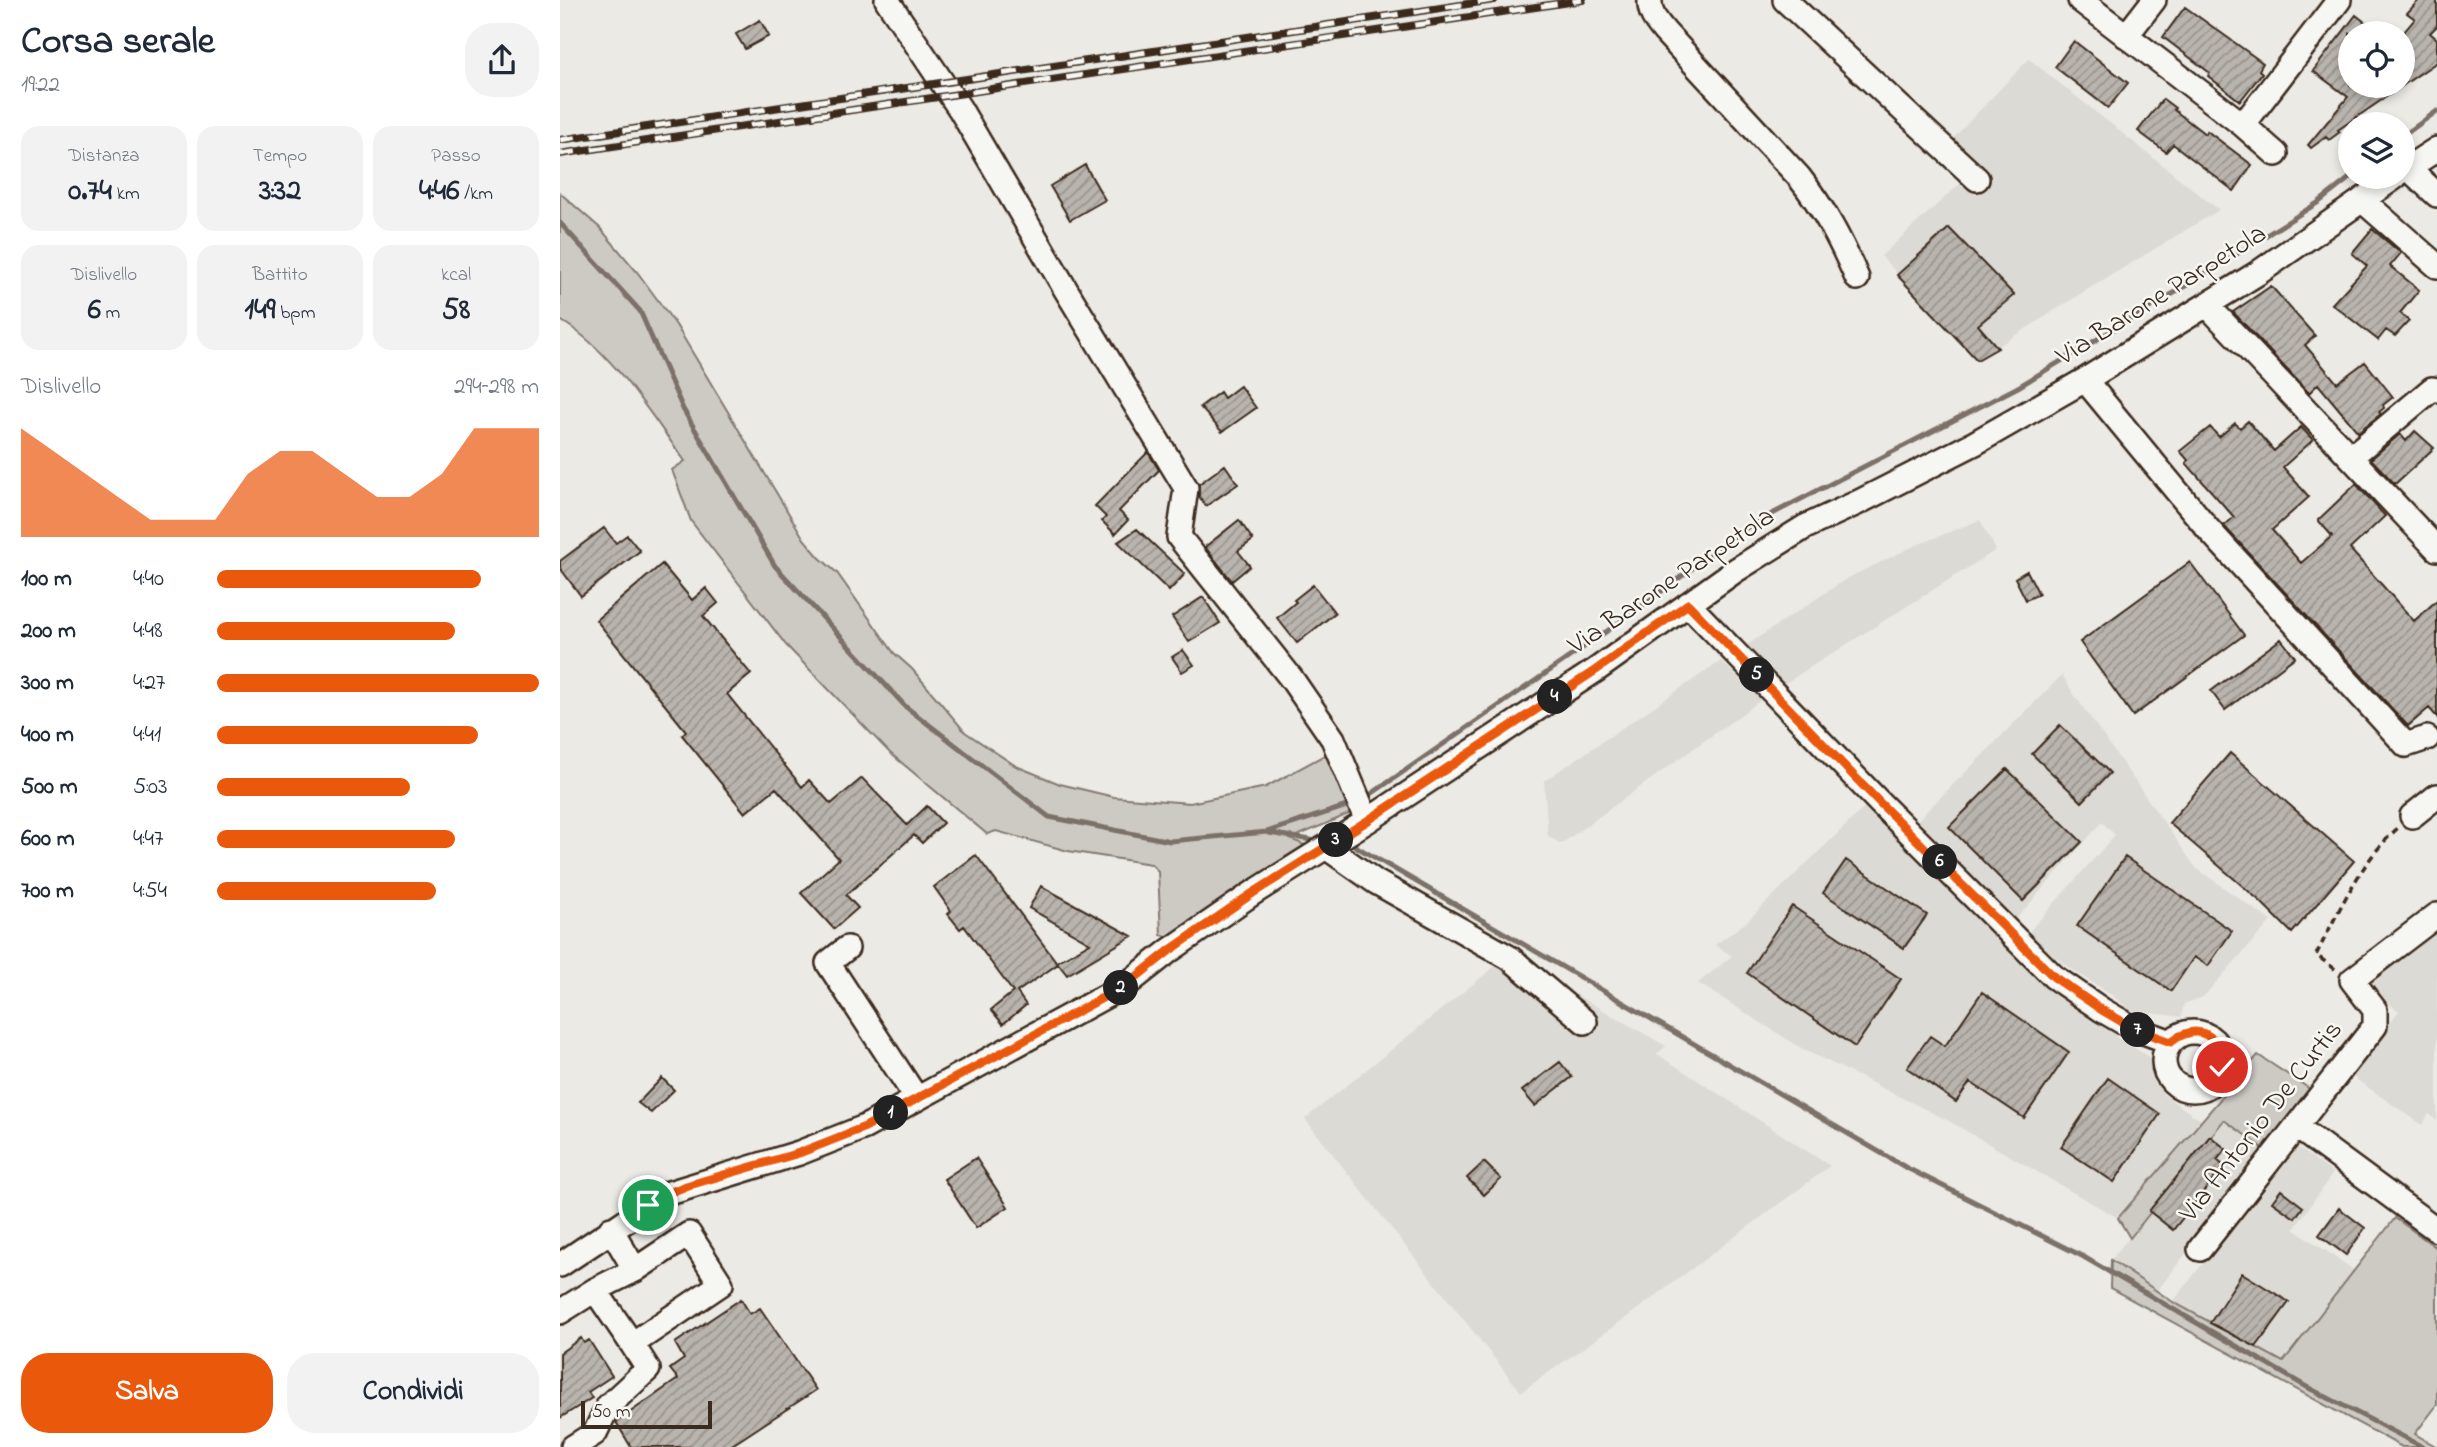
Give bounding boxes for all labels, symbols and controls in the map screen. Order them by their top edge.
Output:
text: Corsa serale [21,15,215,71]
map controls [2338,21,2415,189]
button: locate [2338,21,2415,98]
button: share [465,23,539,97]
text: 19:22 [21,69,60,102]
button: layers [2338,112,2415,189]
text: Distanza [68,143,140,170]
text: Tempo [253,143,307,170]
text: Passo [431,143,481,170]
text: 0.74 [68,170,112,214]
text: 3:32 [259,170,301,214]
text: 4:46 [419,170,459,214]
text: km [112,181,140,208]
text: /km [459,181,493,208]
street label: Via Barone Parpetola [2048,215,2275,378]
text: Dislivello [71,262,137,289]
text: Battito [252,262,308,289]
text: kcal [441,262,471,289]
text: 6 [88,289,101,333]
text: 149 [245,289,276,333]
text: 58 [442,289,470,333]
text: m [101,300,120,327]
text: bpm [276,300,315,327]
text: Dislivello [21,371,101,404]
text: 294–298 m [454,371,539,404]
street label: Via Barone Parpetola [1560,498,1784,667]
text: 100 m [21,563,72,596]
text: 4:40 [133,563,164,596]
text: 200 m [21,615,76,648]
text: 4:48 [133,615,163,648]
pin: 5 [1740,658,1774,692]
text: 5 [1751,661,1762,688]
text: 300 m [21,667,74,700]
text: 4:27 [133,667,165,700]
pin: 4 [1538,680,1572,714]
text: 4 [1551,683,1558,710]
text: 400 m [21,719,74,752]
text: 4:41 [133,719,161,752]
text: 500 m [21,771,78,804]
text: 5:03 [133,771,168,804]
pin: 3 [1318,822,1354,858]
text: 600 m [21,823,75,856]
text: 4:47 [133,823,163,856]
text: 3 [1332,826,1339,853]
pin: 6 [1922,844,1958,880]
text: 6 [1935,848,1944,875]
text: 700 m [21,875,74,908]
text: 4:54 [133,875,167,908]
pin: 2 [1104,970,1138,1006]
text: 2 [1116,974,1125,1001]
pin: 7 [2120,1012,2156,1048]
street label: Via Antonio De Curtis [2170,1012,2354,1232]
text: 7 [2134,1016,2141,1043]
pin [2192,1037,2252,1097]
icon: check [2203,1048,2241,1086]
pin: 1 [874,1096,908,1130]
text: 1 [887,1099,894,1126]
pin [618,1175,678,1235]
icon: arrive [629,1186,667,1224]
button: Salva [21,1353,273,1433]
button: Condividi [287,1353,539,1433]
scale bar [581,1398,712,1430]
text: 50 m [592,1399,631,1426]

